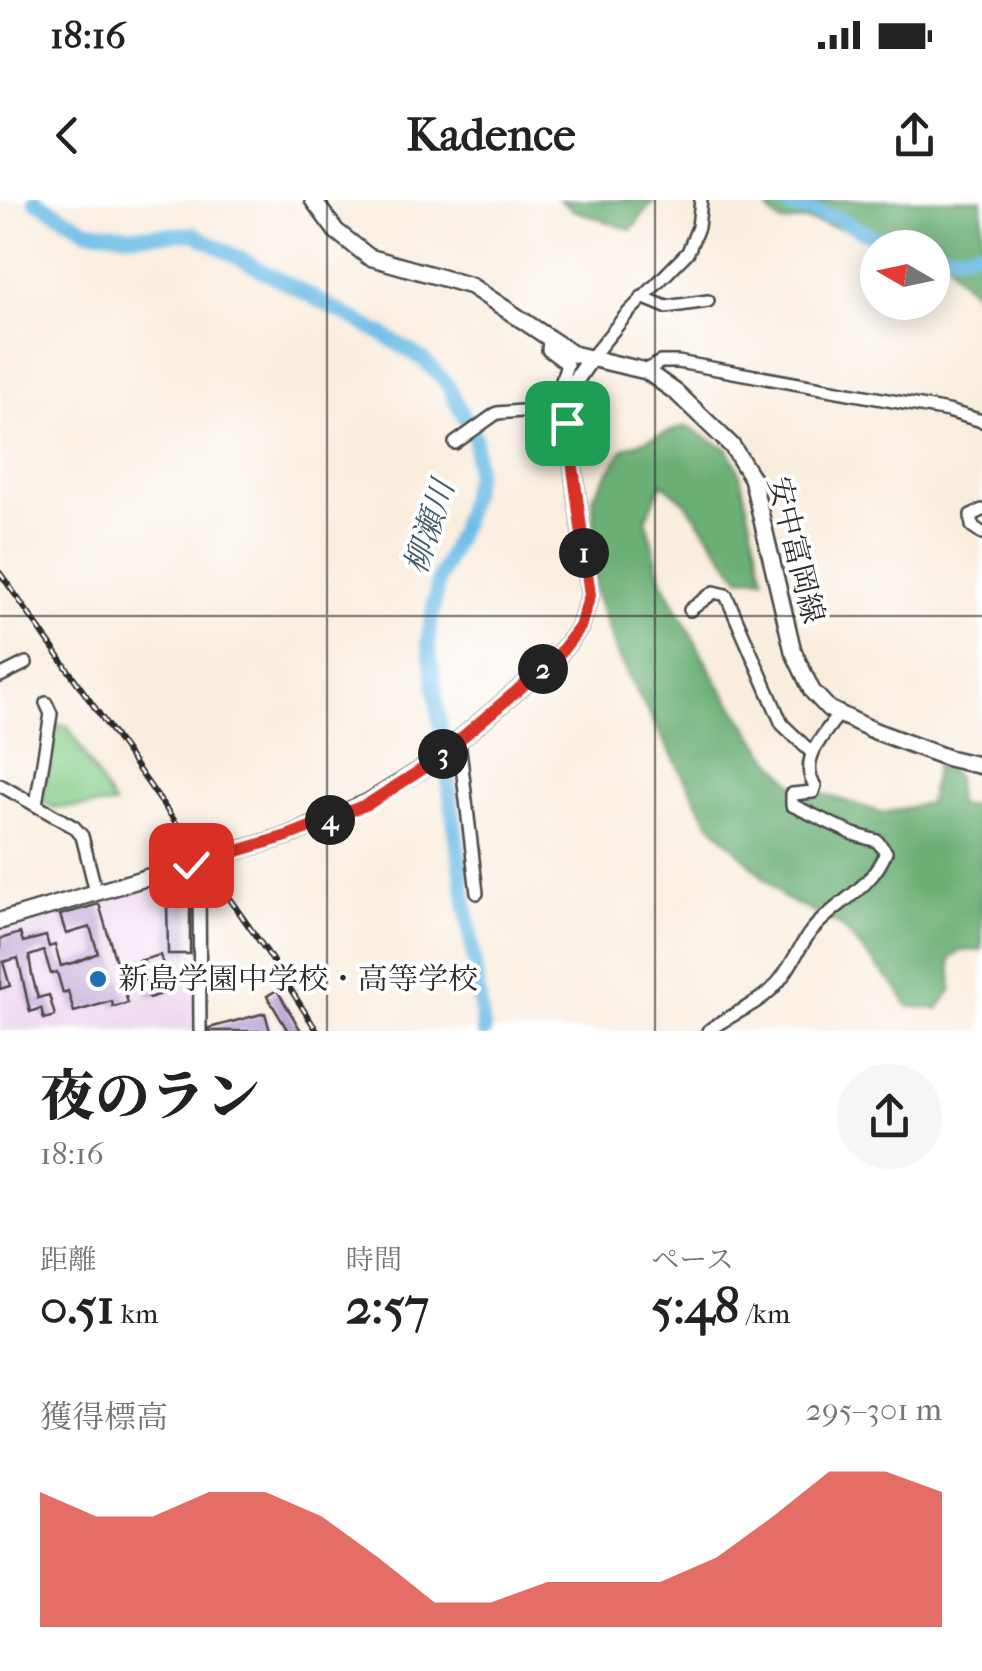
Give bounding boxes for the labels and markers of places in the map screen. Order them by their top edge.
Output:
pin [525,381,610,466]
pin: 1 [559,528,609,578]
pin: 2 [518,644,568,694]
pin: 3 [418,729,468,779]
pin: 4 [305,795,355,845]
pin [149,823,234,908]
place label: 新島学園中学校・高等学校 [118,962,478,997]
marker: 新島学園中学校・高等学校 [87,968,109,990]

